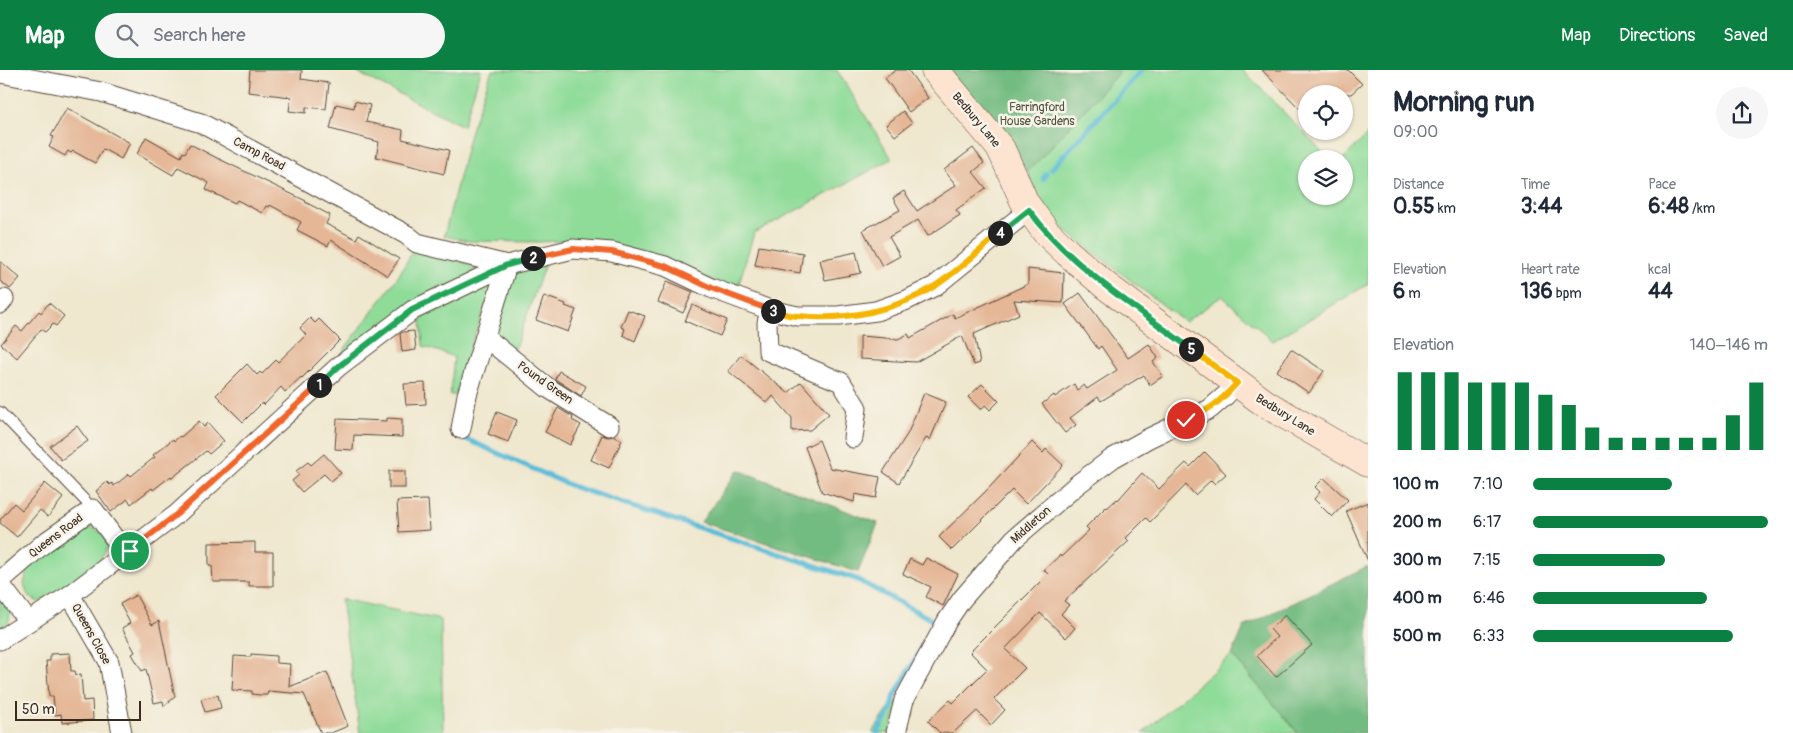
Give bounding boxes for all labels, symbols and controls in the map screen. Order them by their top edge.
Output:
search box [95,13,445,58]
text: Map [25,21,65,50]
icon: search [113,21,141,49]
text: Search here [153,23,246,47]
text: Map [1561,24,1591,47]
text: Directions [1619,24,1695,47]
text: Saved [1723,24,1768,47]
map controls [1298,85,1353,205]
button: locate [1298,85,1353,140]
text: Morning run [1393,85,1535,120]
button: share [1716,87,1768,139]
street label: Bedbury Lane [949,89,1003,151]
park label: Farringford House Gardens [999,100,1075,129]
text: 09:00 [1393,122,1438,142]
street label: Camp Road [230,134,288,174]
button: layers [1298,150,1353,205]
text: Distance [1393,176,1444,193]
text: Time [1521,176,1550,193]
text: Pace [1648,176,1676,193]
text: 0.55 [1393,193,1435,220]
text: 3:44 [1521,193,1562,220]
text: 6:48 [1648,193,1689,220]
text: km [1435,200,1456,217]
text: /km [1689,200,1715,217]
pin: 4 [988,220,1012,246]
text: 4 [996,225,1005,242]
pin: 2 [520,246,546,270]
text: 2 [530,250,537,267]
text: Elevation [1393,261,1446,278]
text: Heart rate [1521,261,1580,278]
text: kcal [1648,261,1671,278]
text: 6 [1393,278,1405,305]
text: 136 [1521,278,1553,305]
text: 44 [1648,278,1673,305]
text: m [1405,285,1421,302]
text: bpm [1553,285,1582,302]
pin: 3 [760,298,786,324]
text: 3 [770,303,777,320]
text: Elevation [1393,335,1454,355]
text: 140–146 m [1690,335,1768,355]
pin: 5 [1178,336,1204,362]
text: 5 [1188,341,1195,358]
street label: Pound Green [514,358,576,408]
pin: 1 [306,372,332,398]
text: 1 [317,377,322,394]
street label: Bedbury Lane [1253,391,1318,439]
pin [1165,399,1207,441]
icon: check [1172,406,1200,434]
text: 100 m [1393,474,1439,494]
text: 7:10 [1473,474,1503,494]
street label: Middleton [1008,503,1054,547]
street label: Queens Road [26,511,86,561]
text: 200 m [1393,512,1441,532]
text: 6:17 [1473,512,1501,532]
pin [109,530,151,572]
icon: arrive [116,537,144,565]
text: 300 m [1393,550,1441,570]
text: 7:15 [1473,550,1501,570]
text: 400 m [1393,588,1442,608]
text: 6:46 [1473,588,1505,608]
street label: Queens Close [68,601,114,667]
text: 500 m [1393,626,1441,646]
text: 6:33 [1473,626,1504,646]
scale bar [15,698,141,721]
text: 50 m [22,701,55,718]

